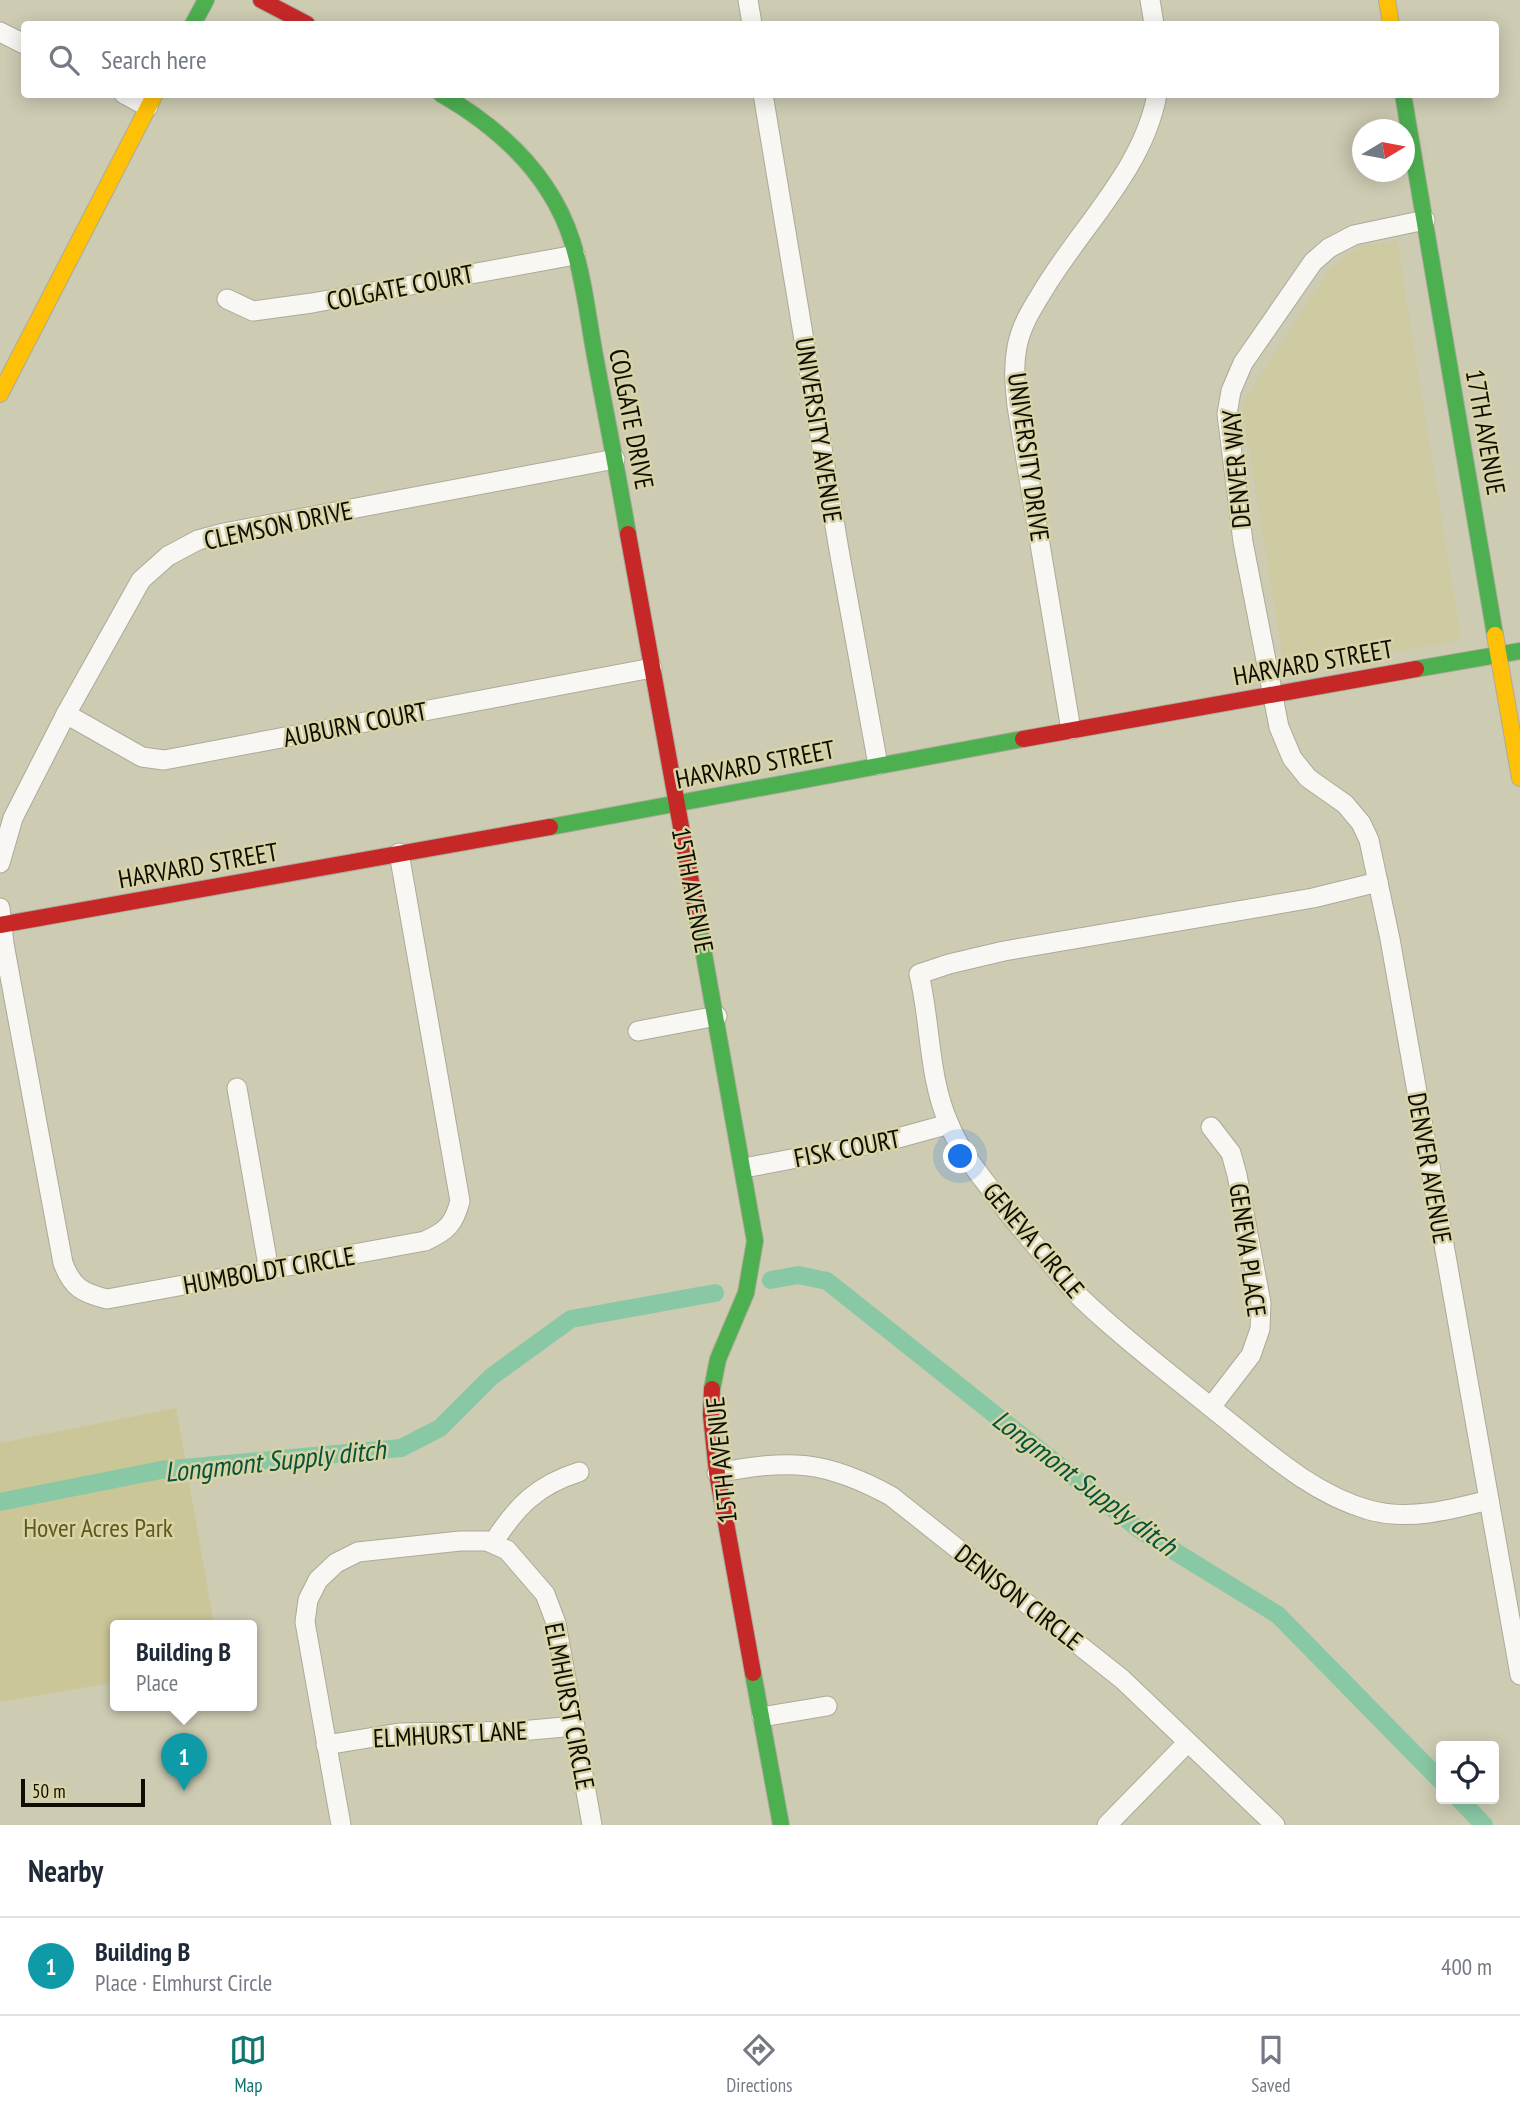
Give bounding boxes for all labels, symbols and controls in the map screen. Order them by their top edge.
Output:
search box [21,21,1499,98]
icon: search [45,41,83,79]
text: Search here [101,43,207,76]
north arrow [1352,119,1415,182]
street label: COLGATE COURT [324,257,477,317]
street label: UNIVERSITY AVENUE [788,335,850,525]
street label: COLGATE DRIVE [602,346,662,492]
street label: 17TH AVENUE [1459,367,1513,497]
street label: UNIVERSITY DRIVE [1001,371,1057,543]
street label: DENVER WAY [1214,408,1258,530]
street label: CLEMSON DRIVE [201,493,355,557]
street label: HARVARD STREET [1230,632,1396,692]
street label: AUBURN COURT [280,694,430,754]
street label: HARVARD STREET [672,732,838,796]
street label: 15TH AVENUE [665,825,721,955]
street label: HARVARD STREET [115,835,281,895]
street label: DENVER AVENUE [1401,1090,1459,1246]
street label: FISK COURT [791,1121,903,1174]
your location [943,1139,977,1173]
street label: GENEVA CIRCLE [976,1176,1092,1304]
street label: GENEVA PLACE [1222,1181,1274,1319]
street label: HUMBOLDT CIRCLE [180,1239,358,1301]
street label: 15TH AVENUE [698,1395,744,1525]
water label: Longmont Supply ditch [985,1400,1186,1565]
water label: Longmont Supply ditch [163,1430,389,1490]
park label: Hover Acres Park [23,1511,173,1544]
street label: DENISON CIRCLE [948,1537,1090,1657]
popup [110,1620,257,1711]
street label: ELMHURST CIRCLE [538,1620,602,1792]
text: Building B [136,1635,231,1668]
text: Place [136,1668,178,1697]
street label: ELMHURST LANE [372,1713,528,1755]
pin: 1 [161,1733,207,1791]
map controls [1436,1741,1499,1804]
button: locate [1436,1741,1499,1804]
scale bar [21,1776,145,1808]
text: 50 m [32,1779,66,1803]
text: Nearby [28,1851,103,1890]
text: Building B [95,1935,190,1968]
text: 1 [46,1952,57,1981]
text: 400 m [1441,1952,1492,1981]
text: Place · Elmhurst Circle [95,1968,272,1997]
tab: Map [229,2031,267,2097]
tab: Directions [726,2031,792,2097]
tab: Saved [1251,2031,1291,2097]

